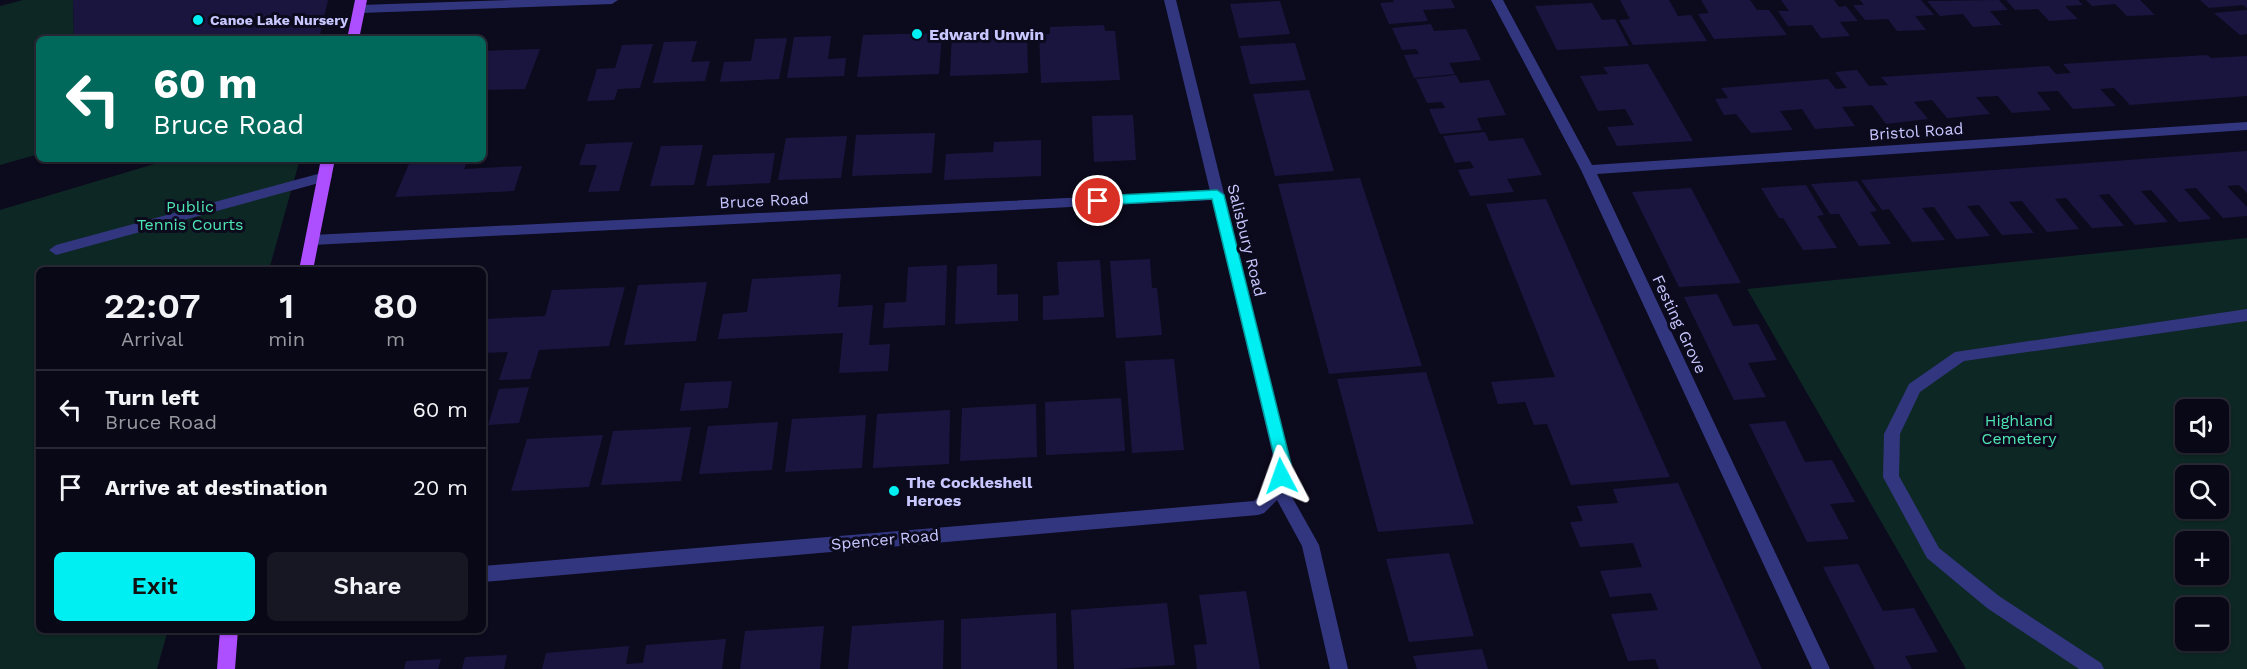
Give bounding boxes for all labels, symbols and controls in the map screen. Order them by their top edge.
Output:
place label: Canoe Lake Nursery [210,12,348,28]
marker: Canoe Lake Nursery [191,13,205,27]
place label: Edward Unwin [929,25,1044,44]
marker: Edward Unwin [910,27,924,41]
text: 60 m [153,59,257,108]
icon: left [54,60,132,138]
text: Bruce Road [153,109,304,141]
street label: Bristol Road [1868,119,1964,144]
pin [1072,175,1123,226]
street label: Salisbury Road [1223,182,1270,298]
icon: arrive [1081,184,1114,217]
street label: Bruce Road [719,189,809,212]
park label: Public Tennis Courts [137,197,243,234]
street label: Festing Grove [1648,272,1711,376]
text: 22:07 [104,285,200,327]
text: 1 [279,285,294,327]
text: 80 [373,285,418,327]
text: Arrival [121,327,183,351]
text: min [268,327,305,351]
text: m [386,327,405,351]
text: Turn left [105,385,199,410]
icon: left [54,393,87,426]
text: 60 m [412,397,468,422]
map controls [2175,399,2229,651]
button: sound [2175,399,2229,453]
text: Bruce Road [105,410,217,434]
park label: Highland Cemetery [1981,411,2057,448]
position arrow [1249,444,1313,508]
button: search [2175,465,2229,519]
icon: arrive [54,471,87,504]
place label: The Cockleshell Heroes [906,473,1033,510]
text: Arrive at destination [105,475,328,500]
text: 20 m [413,475,468,500]
marker: The Cockleshell Heroes [887,484,901,498]
street label: Spencer Road [830,525,940,554]
button: + [2175,531,2229,585]
button: Exit [54,552,255,621]
button: Share [267,552,468,621]
button: − [2175,597,2229,651]

